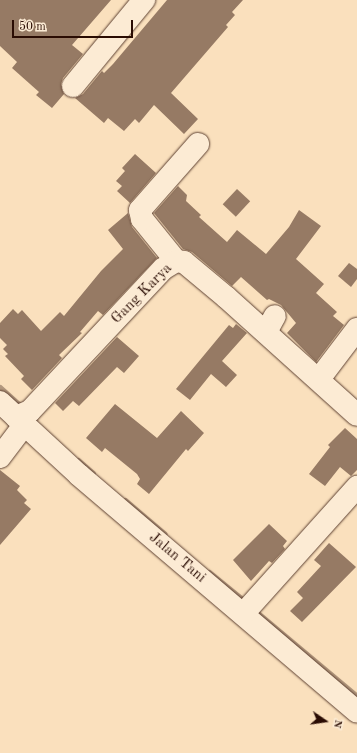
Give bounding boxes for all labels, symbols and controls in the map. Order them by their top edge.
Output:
scale bar [14,12,135,38]
text: 50 m [19,21,46,33]
street label: Gang Karya [108,260,176,328]
street label: Jalan Tani [145,529,209,587]
north arrow [305,701,345,741]
text: N [331,718,343,729]

